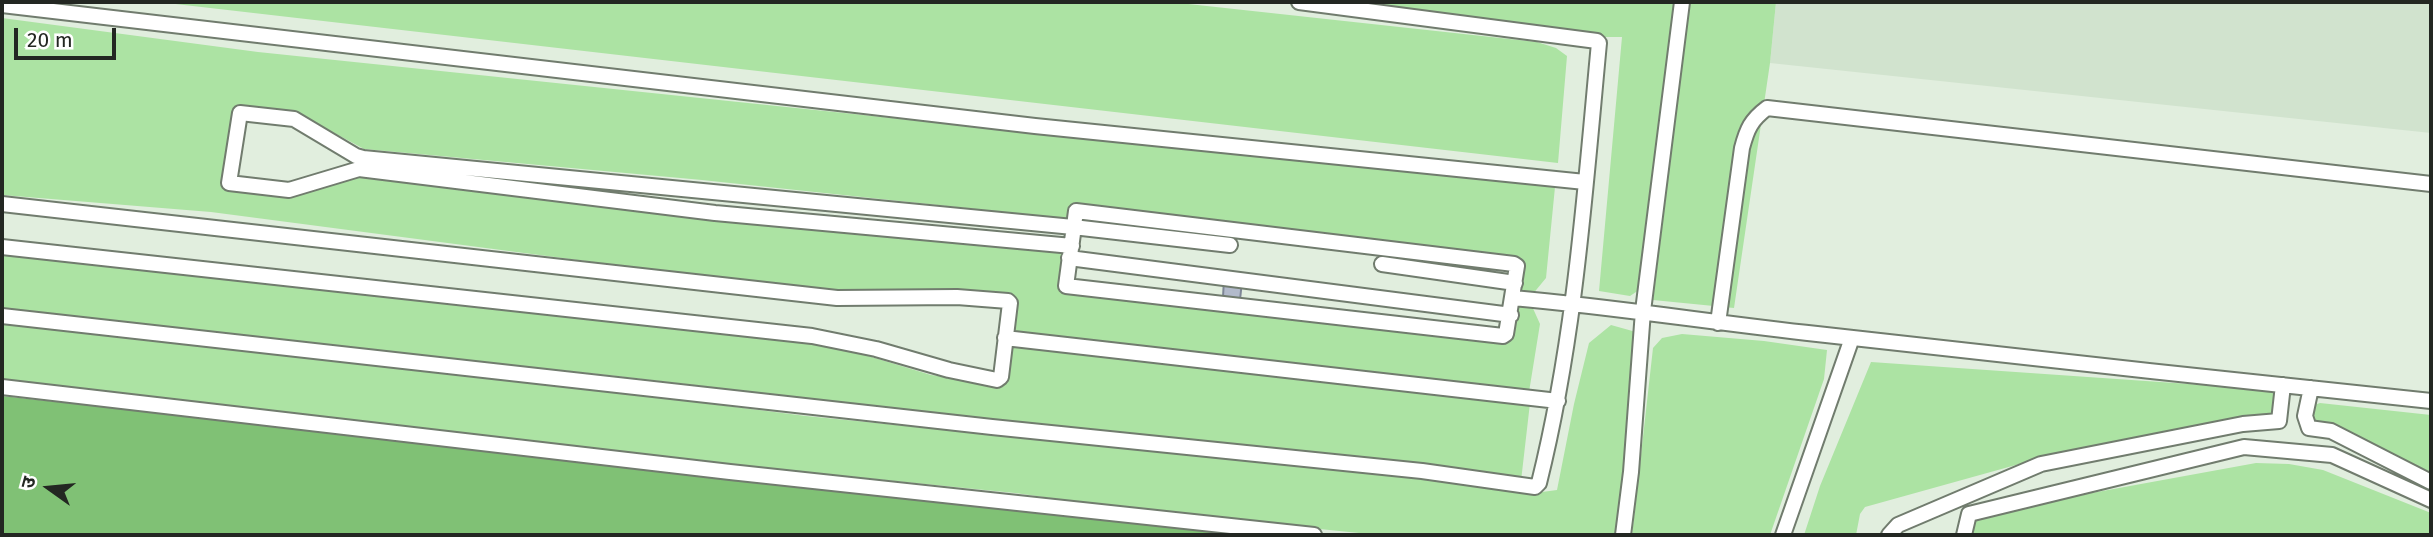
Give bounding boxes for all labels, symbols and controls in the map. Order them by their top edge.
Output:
scale bar [18,14,119,58]
text: 20 m [27,27,73,53]
north arrow [14,453,84,523]
text: उ [16,474,41,491]

